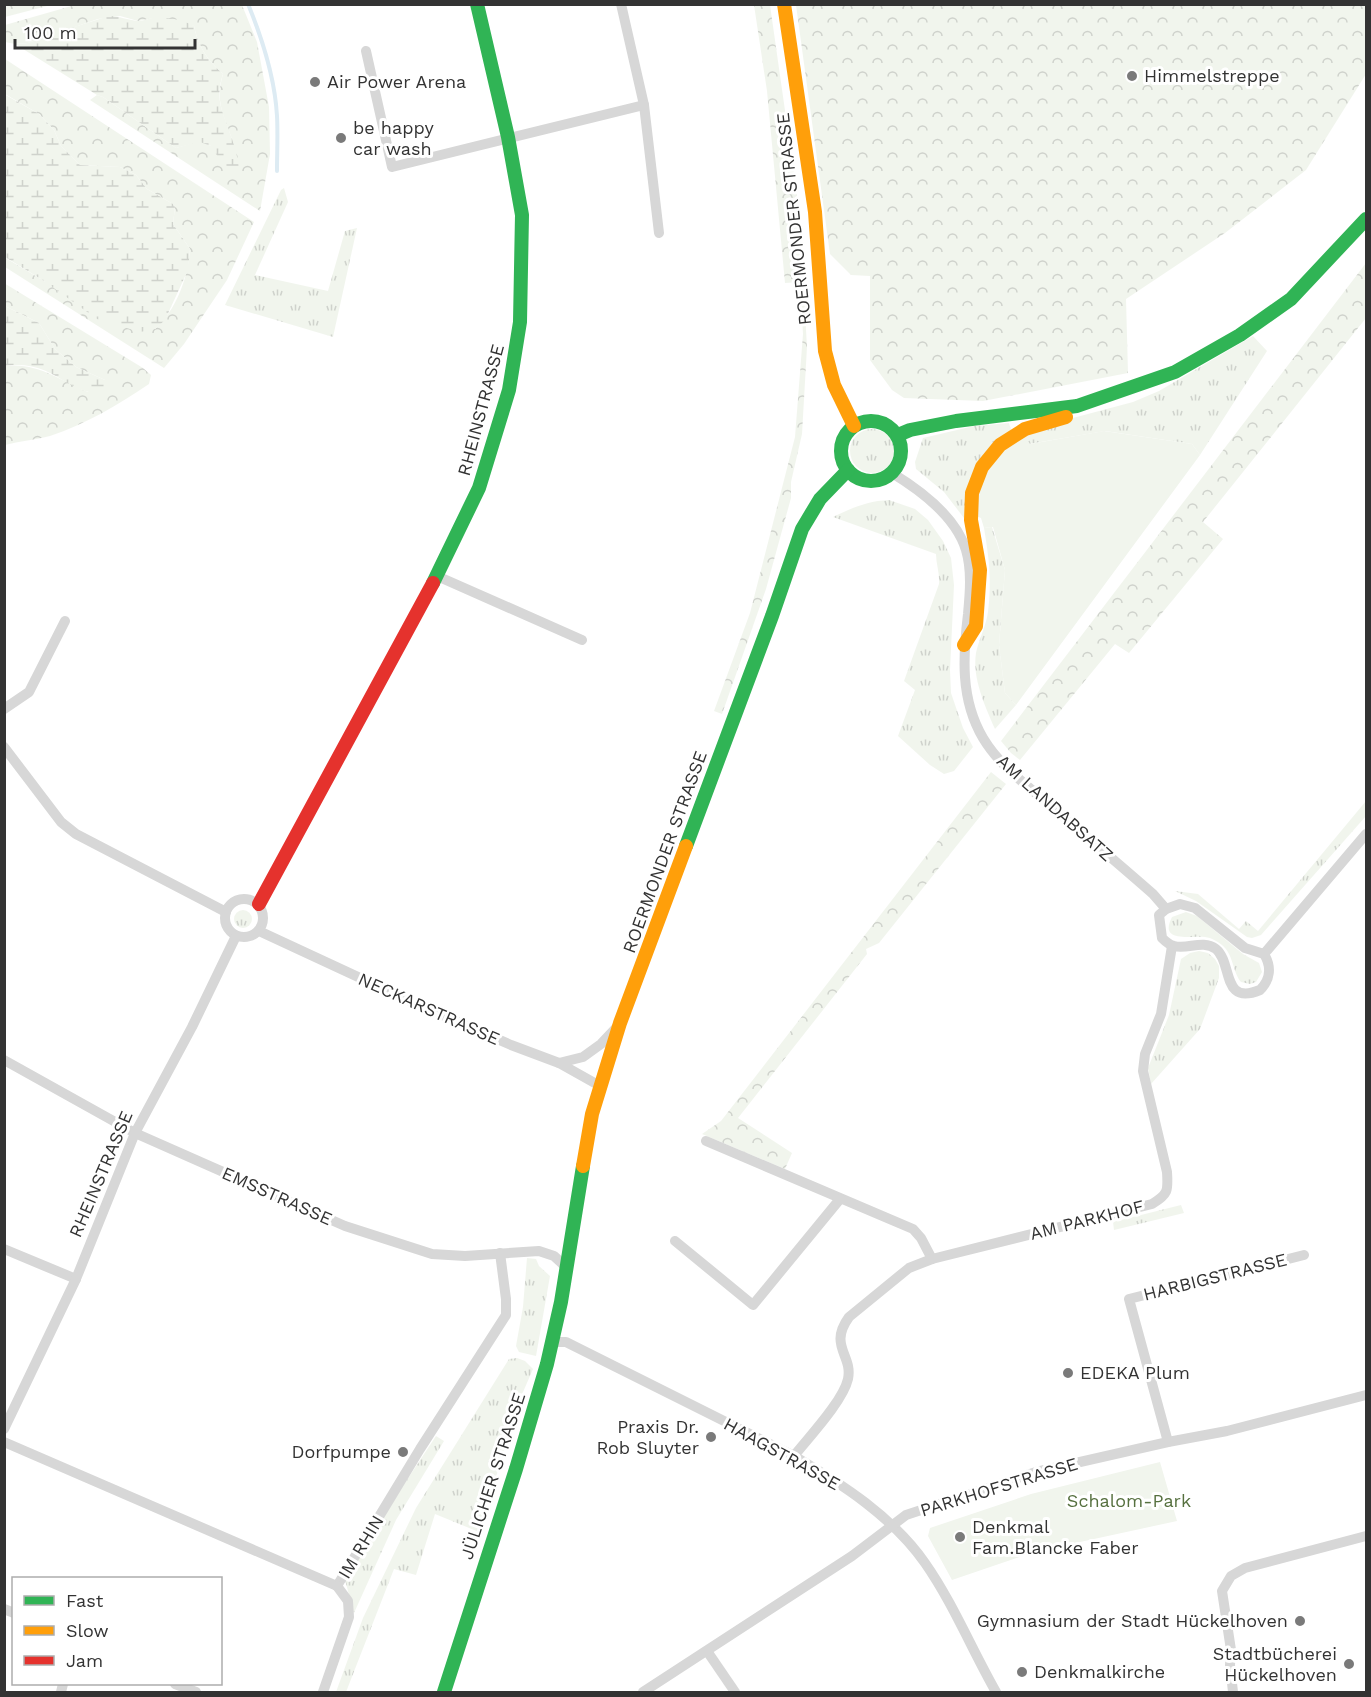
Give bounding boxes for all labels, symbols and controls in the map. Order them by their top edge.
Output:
scale bar [15,12,195,50]
text: 100 m [24,22,77,43]
place label: Himmelstreppe [1144,65,1280,86]
marker: Himmelstreppe [1125,69,1139,83]
place label: Air Power Arena [327,71,466,92]
marker: Air Power Arena [308,75,322,89]
street label: ROERMONDER STRASSE [772,112,815,326]
place label: be happy car wash [353,117,434,159]
marker: be happy car wash [334,131,348,145]
street label: RHEINSTRASSE [453,342,508,478]
street label: ROERMONDER STRASSE [618,748,711,956]
street label: AM LANDABSATZ [993,750,1118,865]
street label: NECKARSTRASSE [355,968,503,1049]
street label: RHEINSTRASSE [64,1107,137,1240]
street label: EMSSTRASSE [219,1162,336,1229]
street label: AM PARKHOF [1028,1195,1146,1244]
street label: HARBIGSTRASSE [1141,1249,1289,1305]
place label: EDEKA Plum [1080,1362,1190,1383]
marker: EDEKA Plum [1061,1366,1075,1380]
street label: JÜLICHER STRASSE [456,1390,529,1562]
street label: HAAGSTRASSE [720,1413,844,1494]
place label: Praxis Dr. Rob Sluyter [596,1416,699,1458]
marker: Praxis Dr. Rob Sluyter [704,1430,718,1444]
place label: Dorfpumpe [292,1441,391,1462]
marker: Dorfpumpe [396,1445,410,1459]
street label: PARKHOFSTRASSE [918,1453,1080,1520]
park label: Schalom-Park [1067,1490,1191,1511]
street label: IM RHIN [333,1511,388,1582]
place label: Denkmal Fam.Blancke Faber [972,1516,1139,1558]
marker: Denkmal Fam.Blancke Faber [953,1530,967,1544]
legend [12,1577,222,1685]
text: Fast [66,1590,104,1611]
place label: Gymnasium der Stadt Hückelhoven [977,1610,1288,1631]
marker: Gymnasium der Stadt Hückelhoven [1293,1614,1307,1628]
text: Slow [66,1620,109,1641]
place label: Stadtbücherei Hückelhoven [1213,1643,1337,1685]
text: Jam [66,1650,103,1671]
marker: Stadtbücherei Hückelhoven [1342,1657,1356,1671]
place label: Denkmalkirche [1034,1661,1165,1682]
marker: Denkmalkirche [1015,1665,1029,1679]

